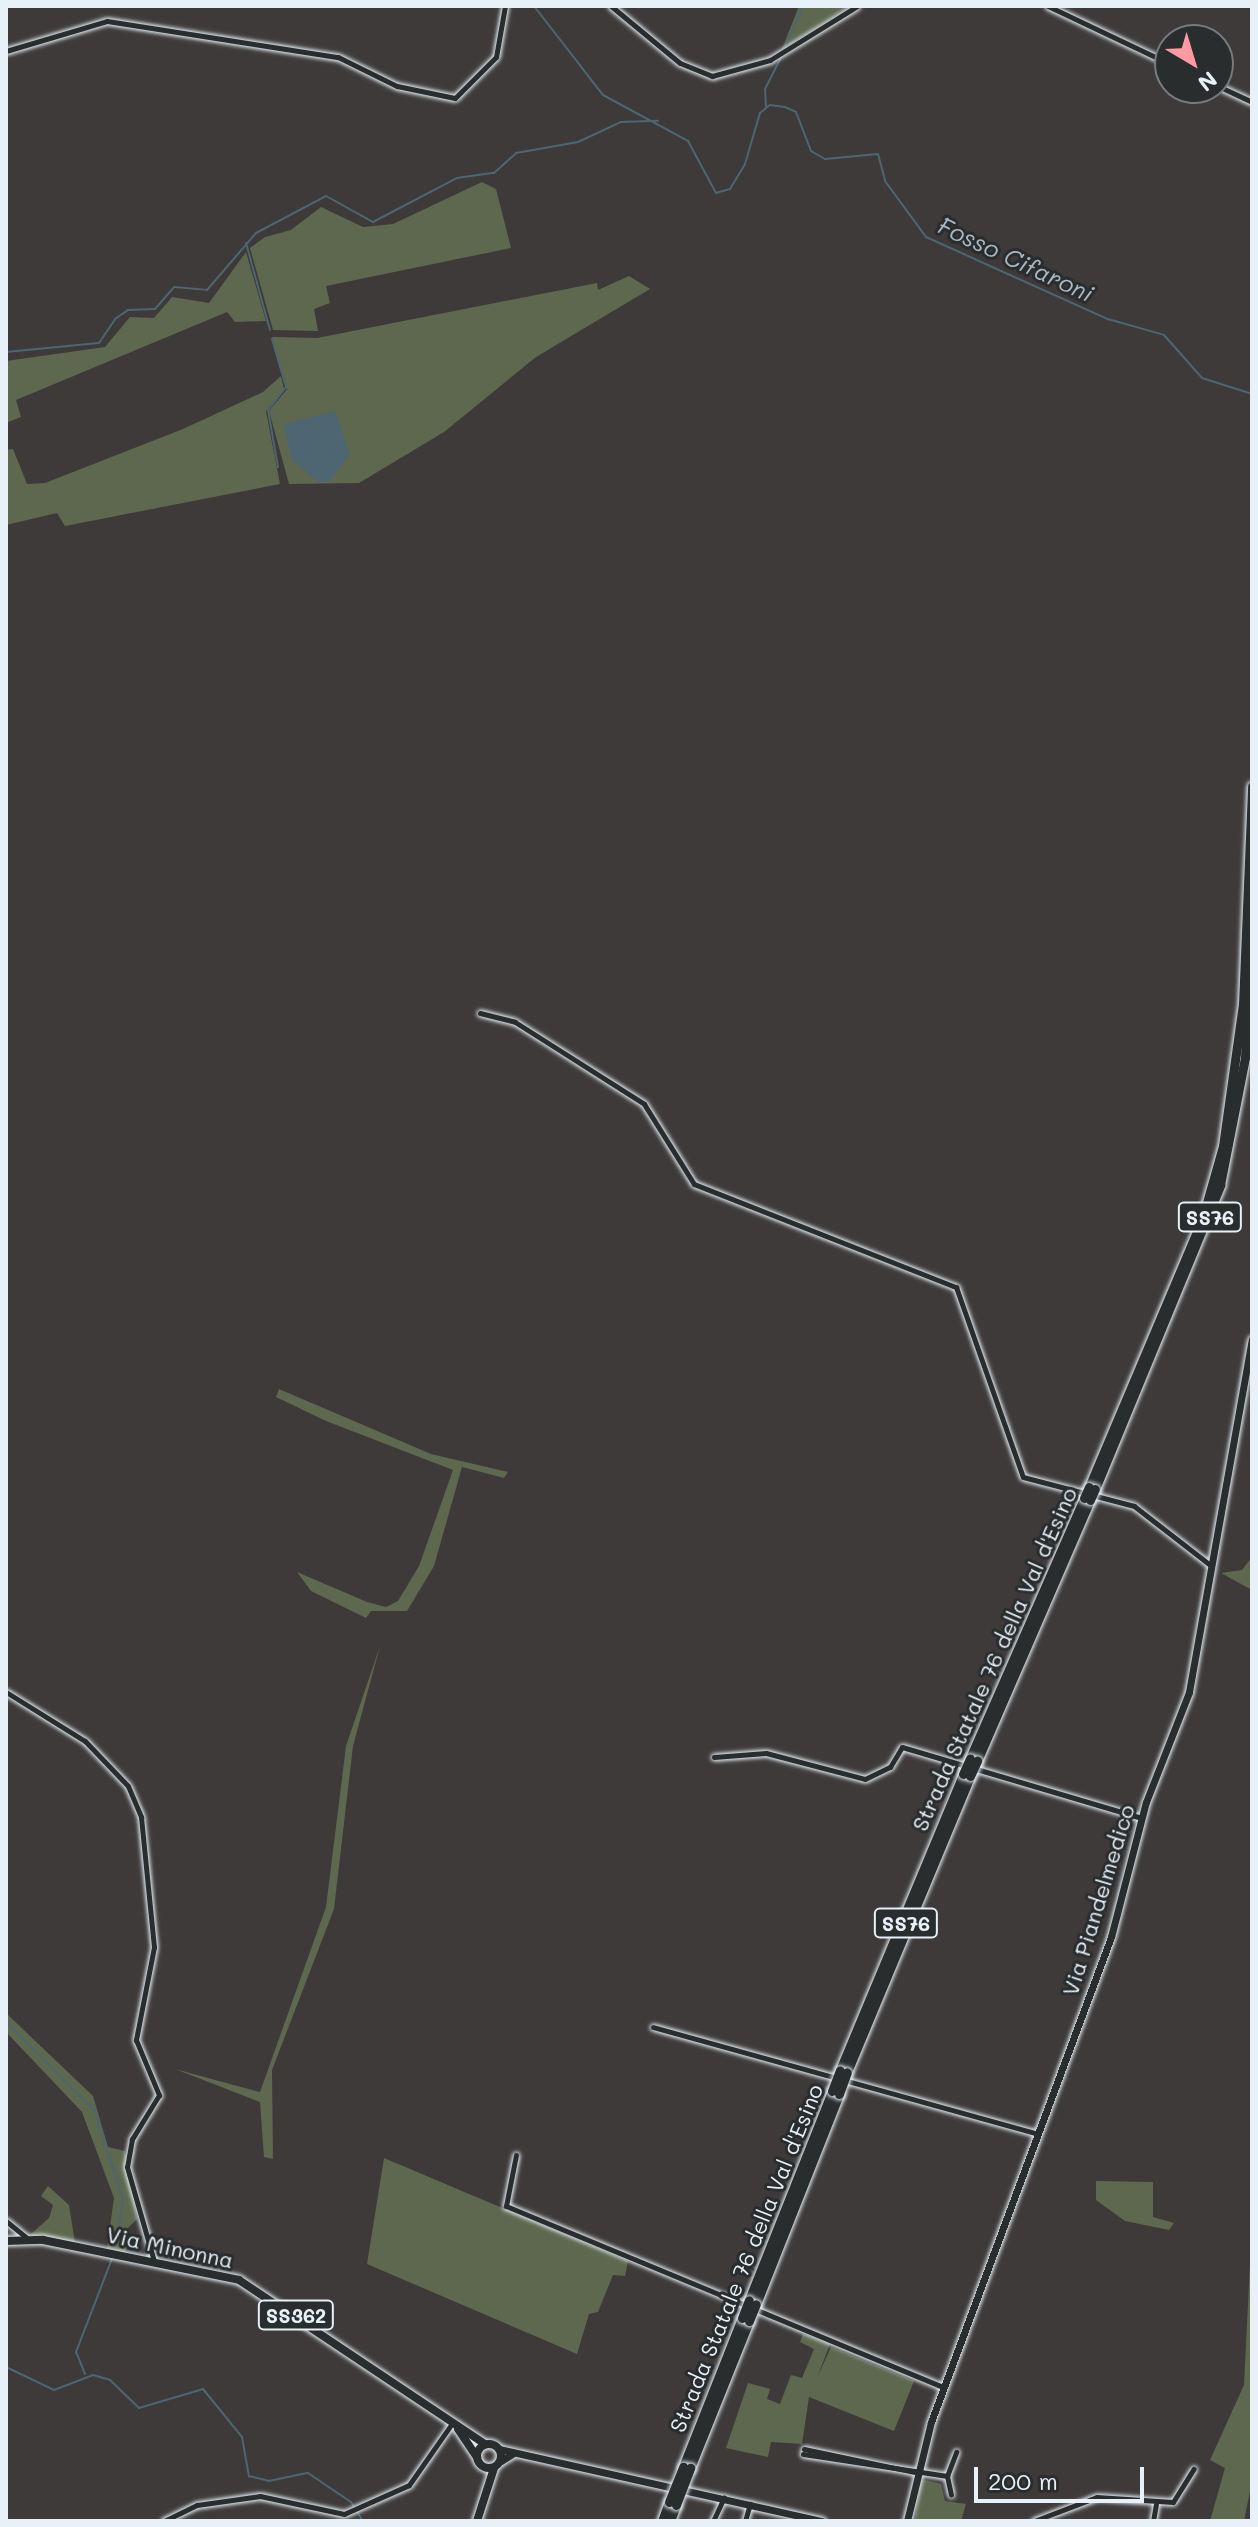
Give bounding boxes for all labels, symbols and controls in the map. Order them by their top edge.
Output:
north arrow [1154,24,1234,104]
text: N [1192,65,1223,98]
water label: Fosso Cifaroni [934,210,1098,308]
road number: SS76 [1176,1201,1244,1233]
street label: Strada Statale 76 della Val d'Esino [906,1483,1082,1835]
street label: Via Piandelmedico [1056,1801,1140,1999]
road number: SS76 [872,1907,940,1939]
street label: Strada Statale 76 della Val d'Esino [664,2080,828,2436]
street label: Via Minonna [104,2221,236,2273]
road number: SS362 [256,2299,336,2331]
scale bar [978,2451,1148,2501]
text: 200 m [988,2465,1058,2496]

